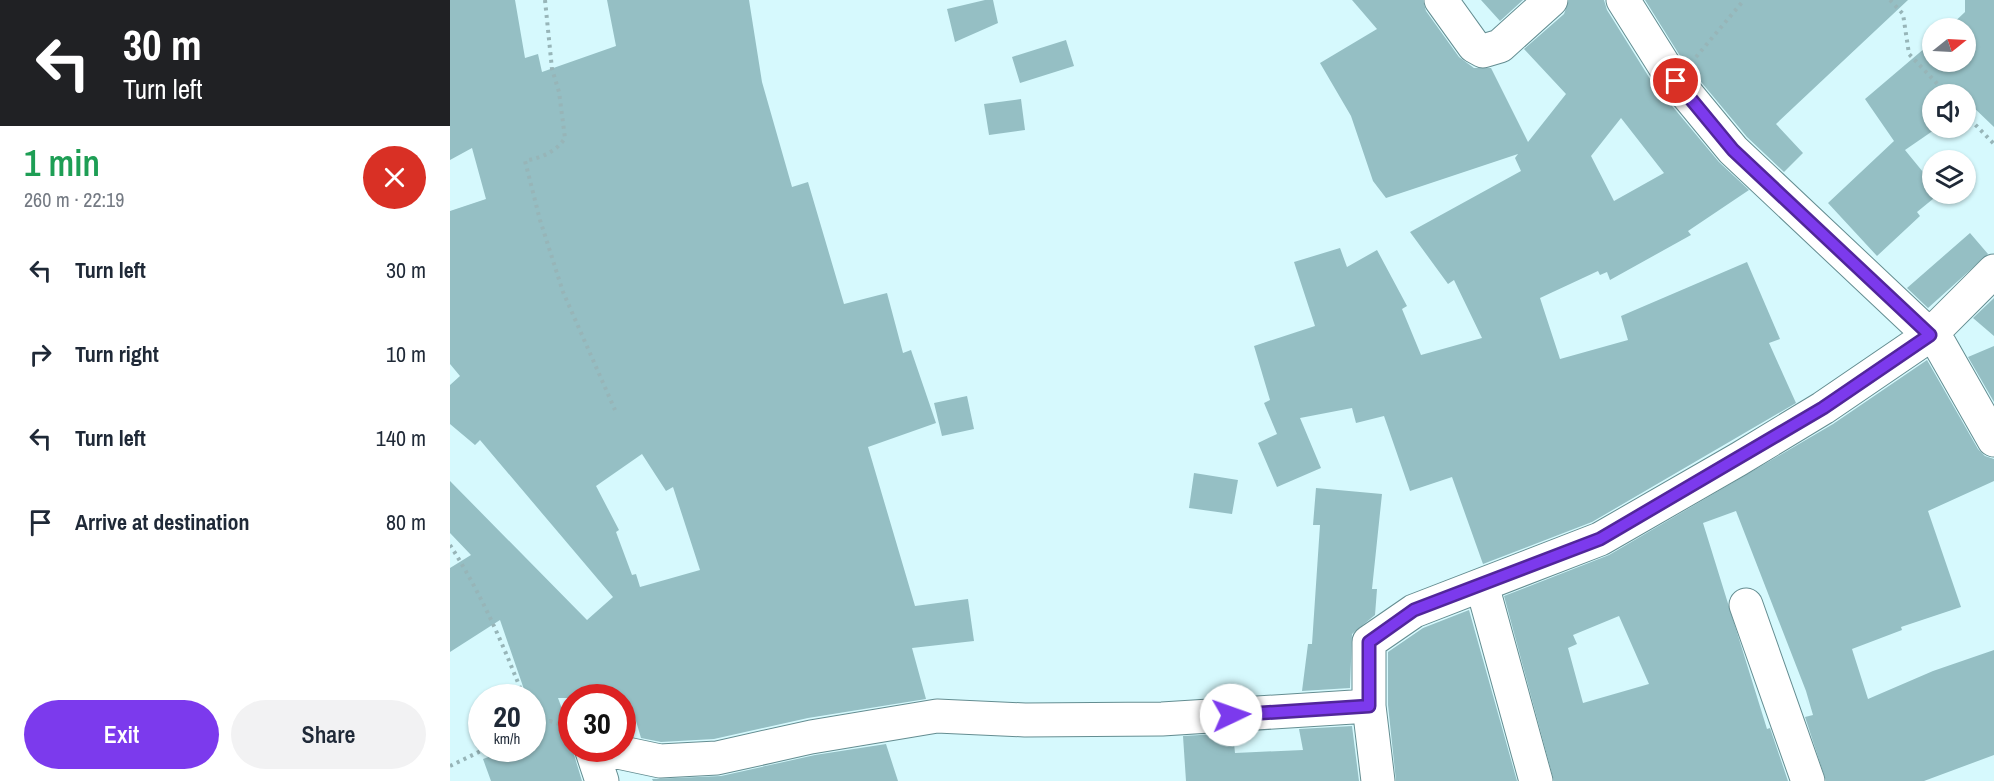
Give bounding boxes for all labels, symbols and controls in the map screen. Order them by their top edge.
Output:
text: 30 m [123,17,202,73]
north arrow [1922,18,1976,72]
map controls [1922,18,1976,204]
icon: left [24,24,102,102]
pin [1650,55,1701,106]
icon: arrive [1659,64,1692,97]
text: Turn left [123,71,202,107]
button: sound [1922,84,1976,138]
text: 1 min [24,139,100,187]
button: close [363,146,426,209]
button: layers [1922,150,1976,204]
text: 260 m · 22:19 [24,186,124,213]
icon: left [24,254,57,287]
text: Turn left [75,255,146,285]
text: 30 m [386,255,426,285]
icon: right [24,338,57,371]
text: Turn right [75,339,159,369]
text: 10 m [386,339,426,369]
icon: left [24,422,57,455]
text: Turn left [75,423,146,453]
text: 140 m [376,423,426,453]
icon: arrive [24,506,57,539]
text: Arrive at destination [75,507,249,537]
text: 80 m [386,507,426,537]
position arrow [1199,683,1263,747]
speed limit sign: 30 [558,684,636,762]
text: 20 [493,696,521,736]
button: Exit [24,700,219,769]
button: Share [231,700,426,769]
text: km/h [494,728,520,749]

